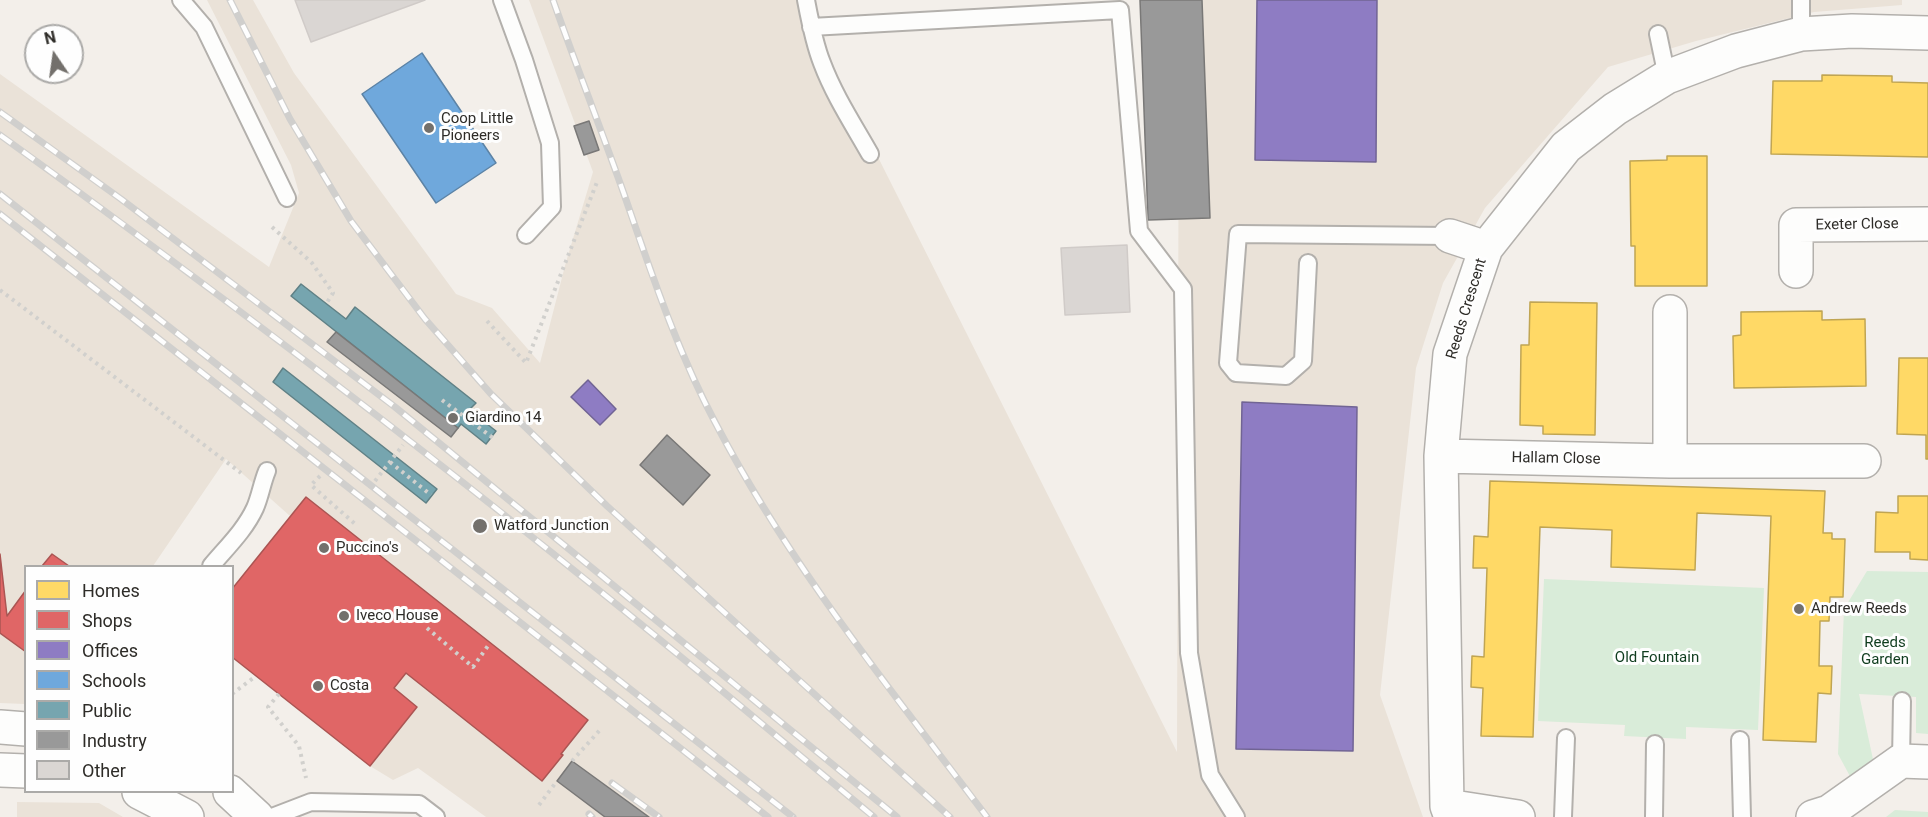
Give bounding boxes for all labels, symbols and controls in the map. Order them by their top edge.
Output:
north arrow [24,24,84,84]
text: N [43,27,58,48]
place label: Coop Little Pioneers [441,110,513,145]
marker: Coop Little Pioneers [422,121,436,135]
street label: Exeter Close [1815,215,1899,235]
street label: Reeds Crescent [1443,256,1491,362]
place label: Giardino 14 [465,409,541,427]
marker: Giardino 14 [446,411,460,425]
street label: Hallam Close [1511,449,1601,469]
marker: Watford Junction [471,517,489,535]
place label: Watford Junction [494,517,609,535]
place label: Puccino's [336,539,399,557]
marker: Puccino's [317,541,331,555]
legend [24,565,234,793]
text: Homes [82,580,140,601]
place label: Andrew Reeds [1811,600,1907,618]
marker: Andrew Reeds [1792,602,1806,616]
place label: Iveco House [356,607,439,625]
marker: Iveco House [337,609,351,623]
text: Shops [82,610,132,631]
park label: Reeds Garden [1861,634,1909,669]
text: Offices [82,640,138,661]
park label: Old Fountain [1615,649,1699,667]
text: Schools [82,670,146,691]
place label: Costa [330,677,369,695]
marker: Costa [311,679,325,693]
text: Public [82,700,132,721]
text: Industry [82,730,147,751]
text: Other [82,760,126,781]

